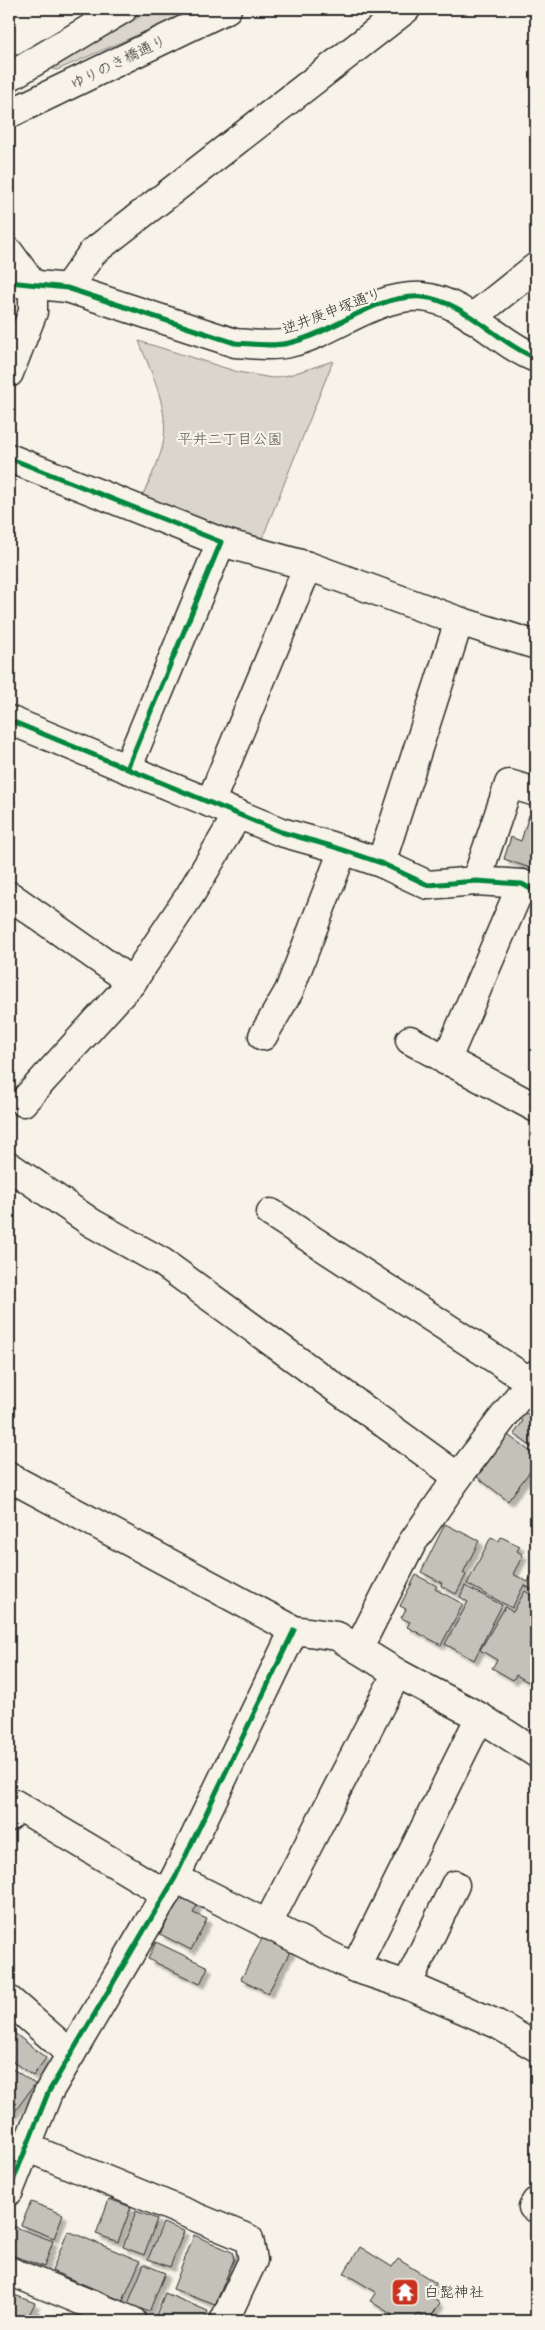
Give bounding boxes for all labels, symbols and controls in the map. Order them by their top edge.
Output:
street label: ゆりのき橋通り [66,30,169,93]
street label: 逆井庚申塚通り [279,283,384,338]
park label: 平井二丁目公園 [177,429,283,448]
temple icon: 白髭神社 [390,2277,420,2307]
place label: 白髭神社 [424,2282,484,2301]

